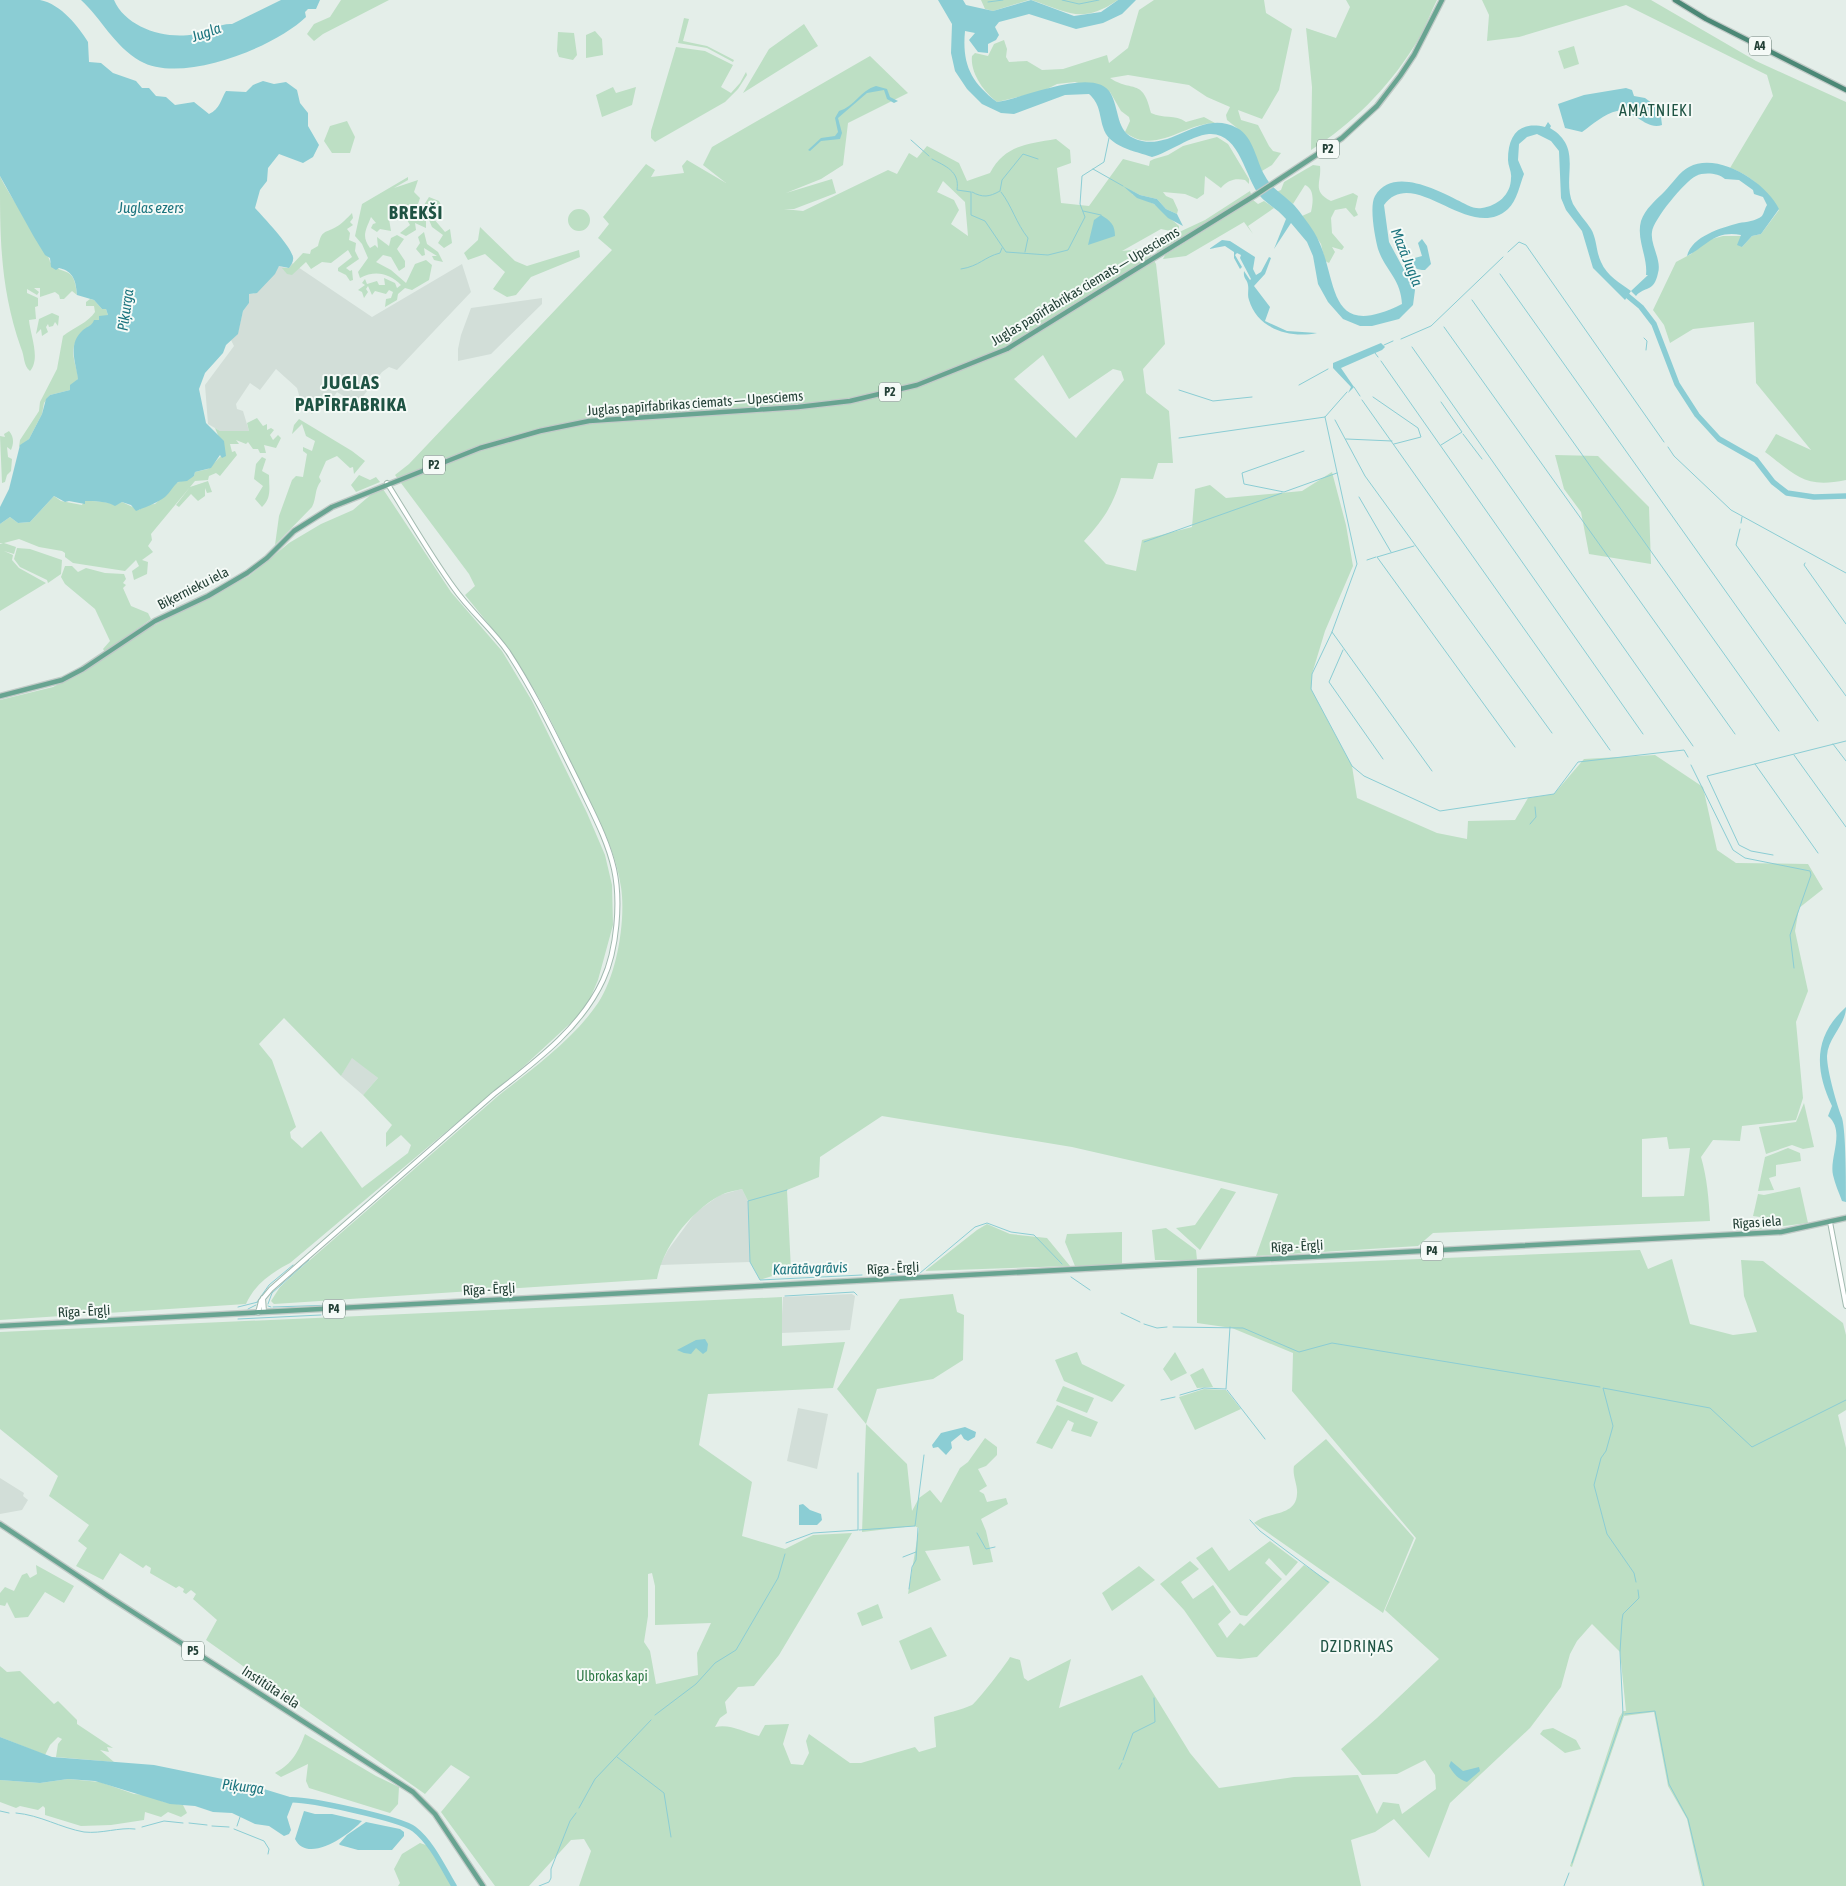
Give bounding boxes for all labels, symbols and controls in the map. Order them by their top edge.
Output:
water label: Jugla [188,19,223,45]
road number: A4 [1749,36,1771,56]
district label: AMATNIEKI [1619,101,1693,119]
road number: P2 [1317,140,1339,158]
water label: Juglas ezers [117,199,184,216]
district label: BREKŠI [389,201,443,223]
street label: Juglas papīrfabrikas ciemats — Upesciems [988,223,1182,349]
water label: Mazā Jugla [1388,225,1426,289]
water label: Piķurga [114,288,136,332]
district label: JUGLAS PAPĪRFABRIKA [295,371,407,415]
road number: P2 [879,382,901,402]
street label: Juglas papīrfabrikas ciemats — Upesciems [586,387,804,419]
road number: P2 [423,456,445,474]
street label: Biķernieku iela [155,563,231,613]
street label: Rīgas iela [1732,1212,1782,1232]
street label: Rīga - Ērgļi [1270,1237,1324,1255]
road number: P4 [1421,1242,1443,1260]
water label: Karātāvgrāvis [772,1258,848,1278]
street label: Rīga - Ērgļi [866,1259,920,1277]
street label: Rīga - Ērgļi [462,1280,516,1298]
road number: P4 [323,1300,345,1318]
street label: Rīga - Ērgļi [57,1302,111,1320]
district label: DZIDRIŅAS [1320,1637,1394,1656]
road number: P5 [182,1642,204,1660]
street label: Institūta iela [239,1662,303,1712]
park label: Ulbrokas kapi [576,1668,648,1684]
water label: Piķurga [221,1775,265,1797]

